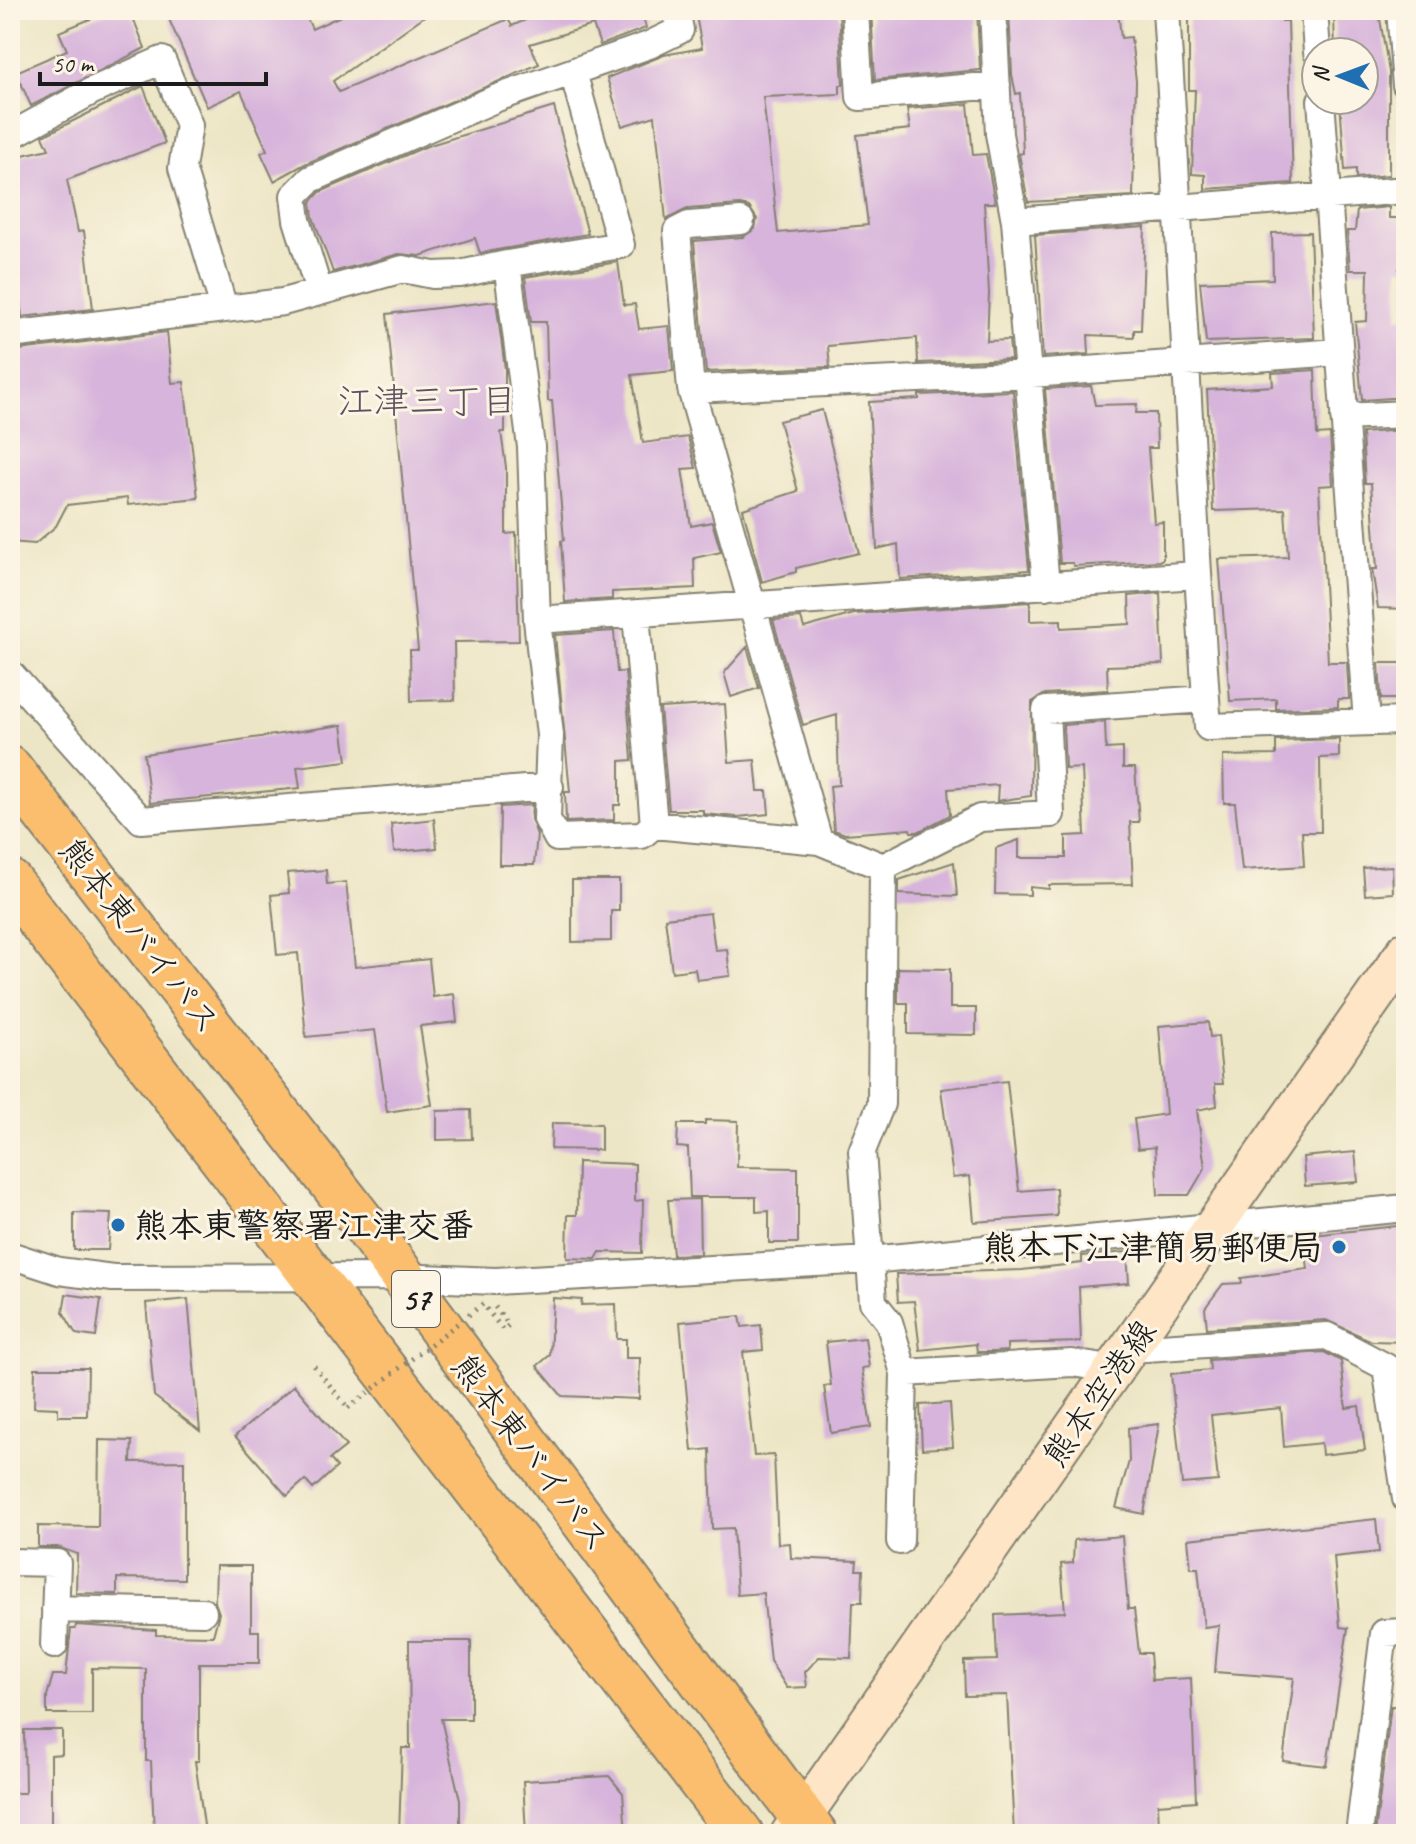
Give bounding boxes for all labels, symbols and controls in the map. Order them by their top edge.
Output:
scale bar [40,36,266,86]
north arrow [1300,36,1380,116]
text: 50 m [52,49,95,79]
text: N [1307,65,1335,83]
district label: 江津三丁目 [337,378,517,424]
street label: 熊本東バイパス [50,829,230,1043]
place label: 熊本東警察署江津交番 [134,1204,474,1247]
marker: 熊本東警察署江津交番 [109,1216,127,1234]
place label: 熊本下江津簡易郵便局 [983,1226,1323,1269]
marker: 熊本下江津簡易郵便局 [1330,1238,1348,1256]
road number: 57 [392,1271,440,1327]
street label: 熊本空港線 [1033,1311,1165,1475]
street label: 熊本東バイパス [442,1345,620,1561]

